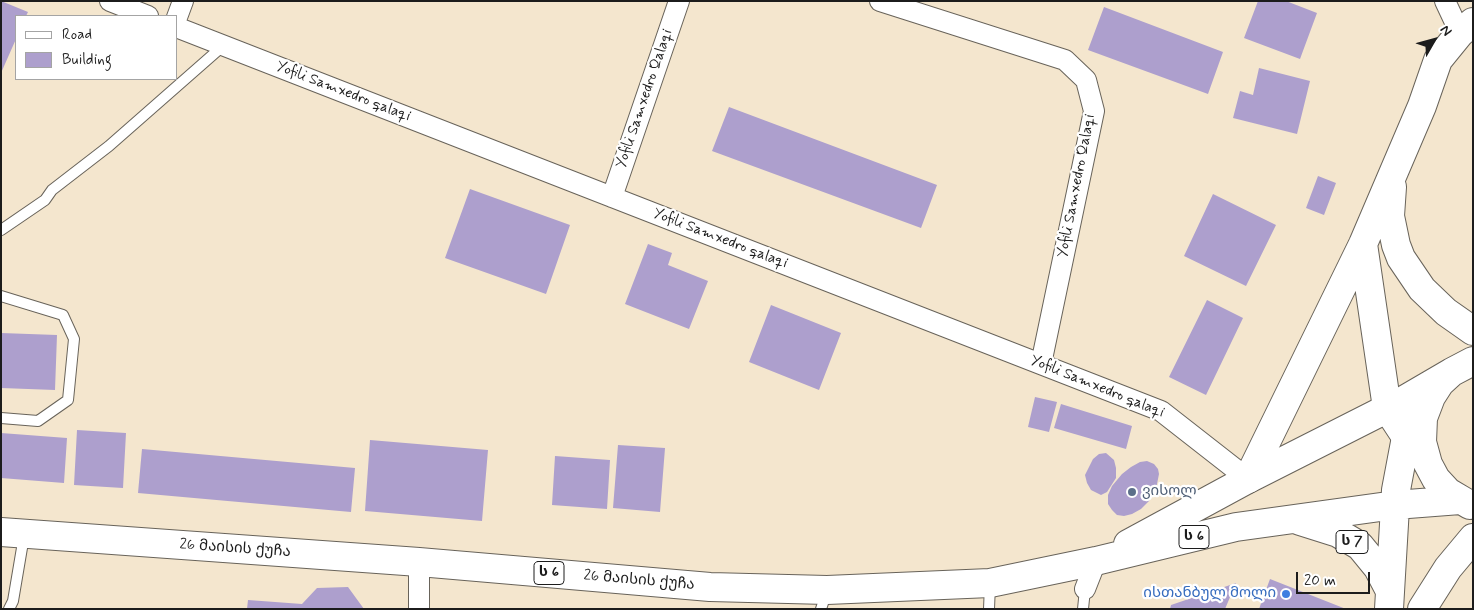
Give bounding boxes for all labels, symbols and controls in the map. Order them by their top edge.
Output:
legend [15,15,178,80]
north arrow [1409,15,1459,65]
text: N [1436,22,1456,40]
text: Road [62,25,92,45]
street label: Yofili Samxedro Qalaqi [613,27,677,171]
text: Building [62,50,112,70]
street label: Yofili Samxedro qalaqi [273,58,413,126]
street label: Yofili Samxedro Qalaqi [1054,113,1100,259]
street label: Yofili Samxedro qalaqi [650,205,790,273]
street label: Yofili Samxedro qalaqi [1027,352,1167,422]
place label: ვისოლ [1142,483,1197,501]
marker: ვისოლ [1126,486,1138,498]
road number: ს 6 [1179,526,1209,548]
road number: ს 7 [1336,530,1368,554]
street label: 26 მაისის ქუჩა [179,536,291,562]
road number: ს 6 [534,562,564,584]
scale bar [1299,562,1373,594]
street label: 26 მაისის ქუჩა [583,567,695,595]
text: 20 m [1304,571,1336,591]
place label: ისთანბულ მოლი [1143,585,1276,603]
marker: ისთანბულ მოლი [1280,588,1292,600]

